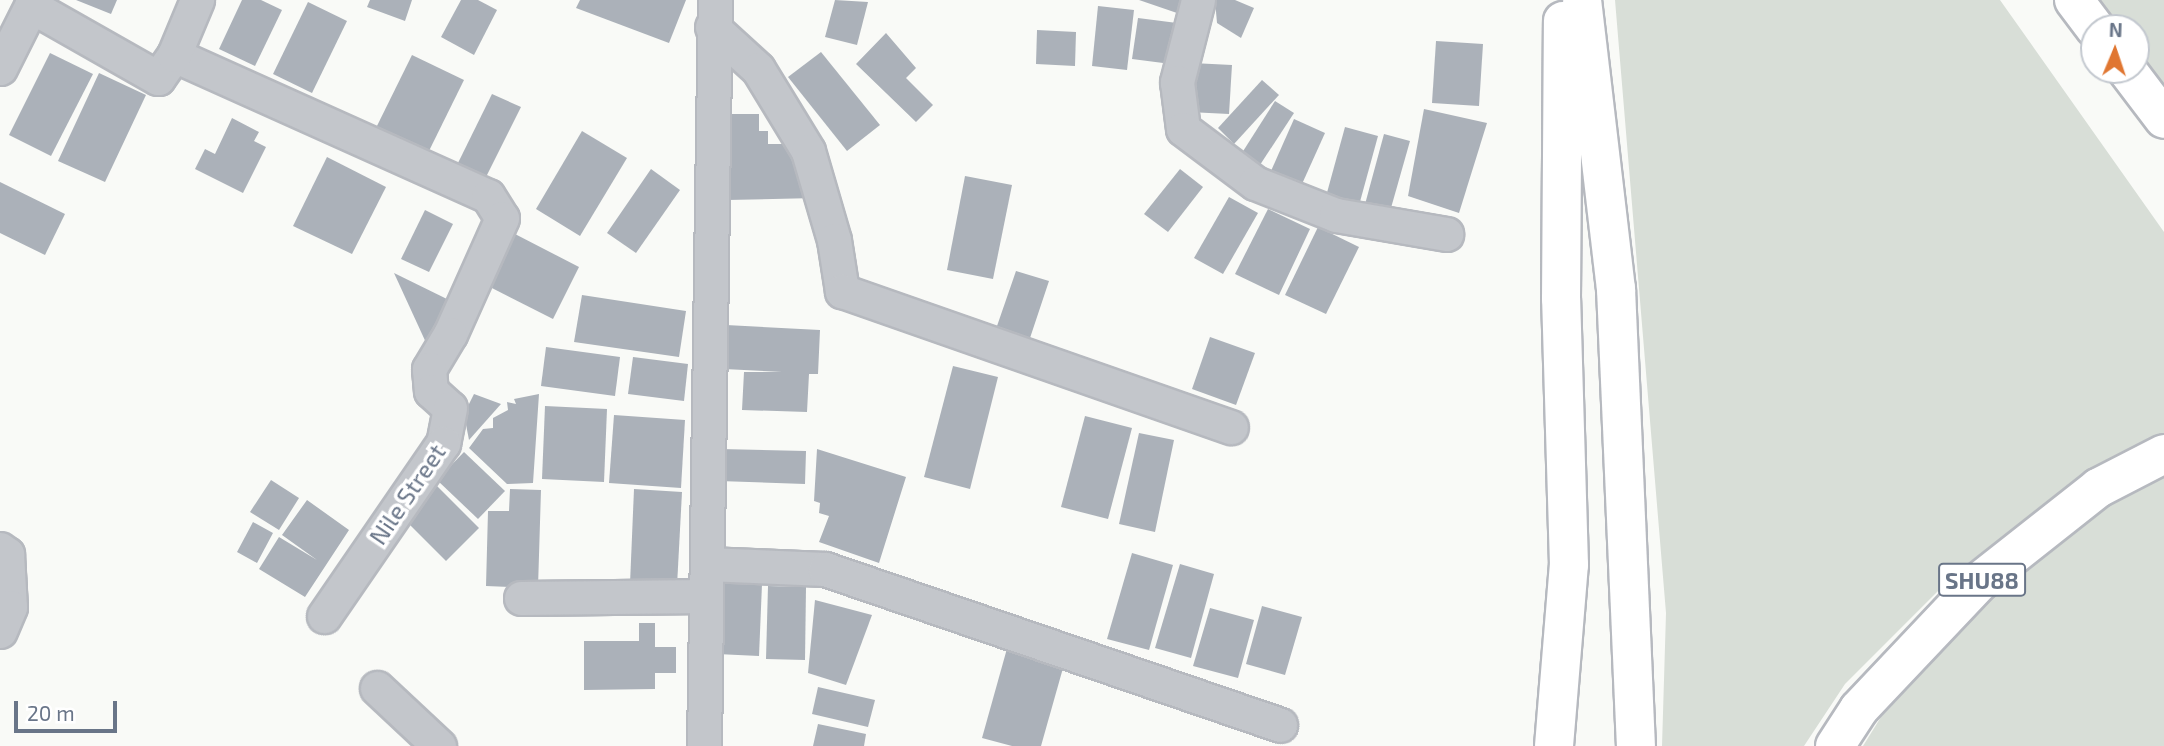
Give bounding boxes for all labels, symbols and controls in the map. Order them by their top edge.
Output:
north arrow [2080,14,2150,84]
text: N [2108,18,2123,41]
street label: Nile Street [363,438,451,550]
road number: SHU88 [1937,560,2028,600]
scale bar [18,686,121,730]
text: 20 m [27,700,75,725]

